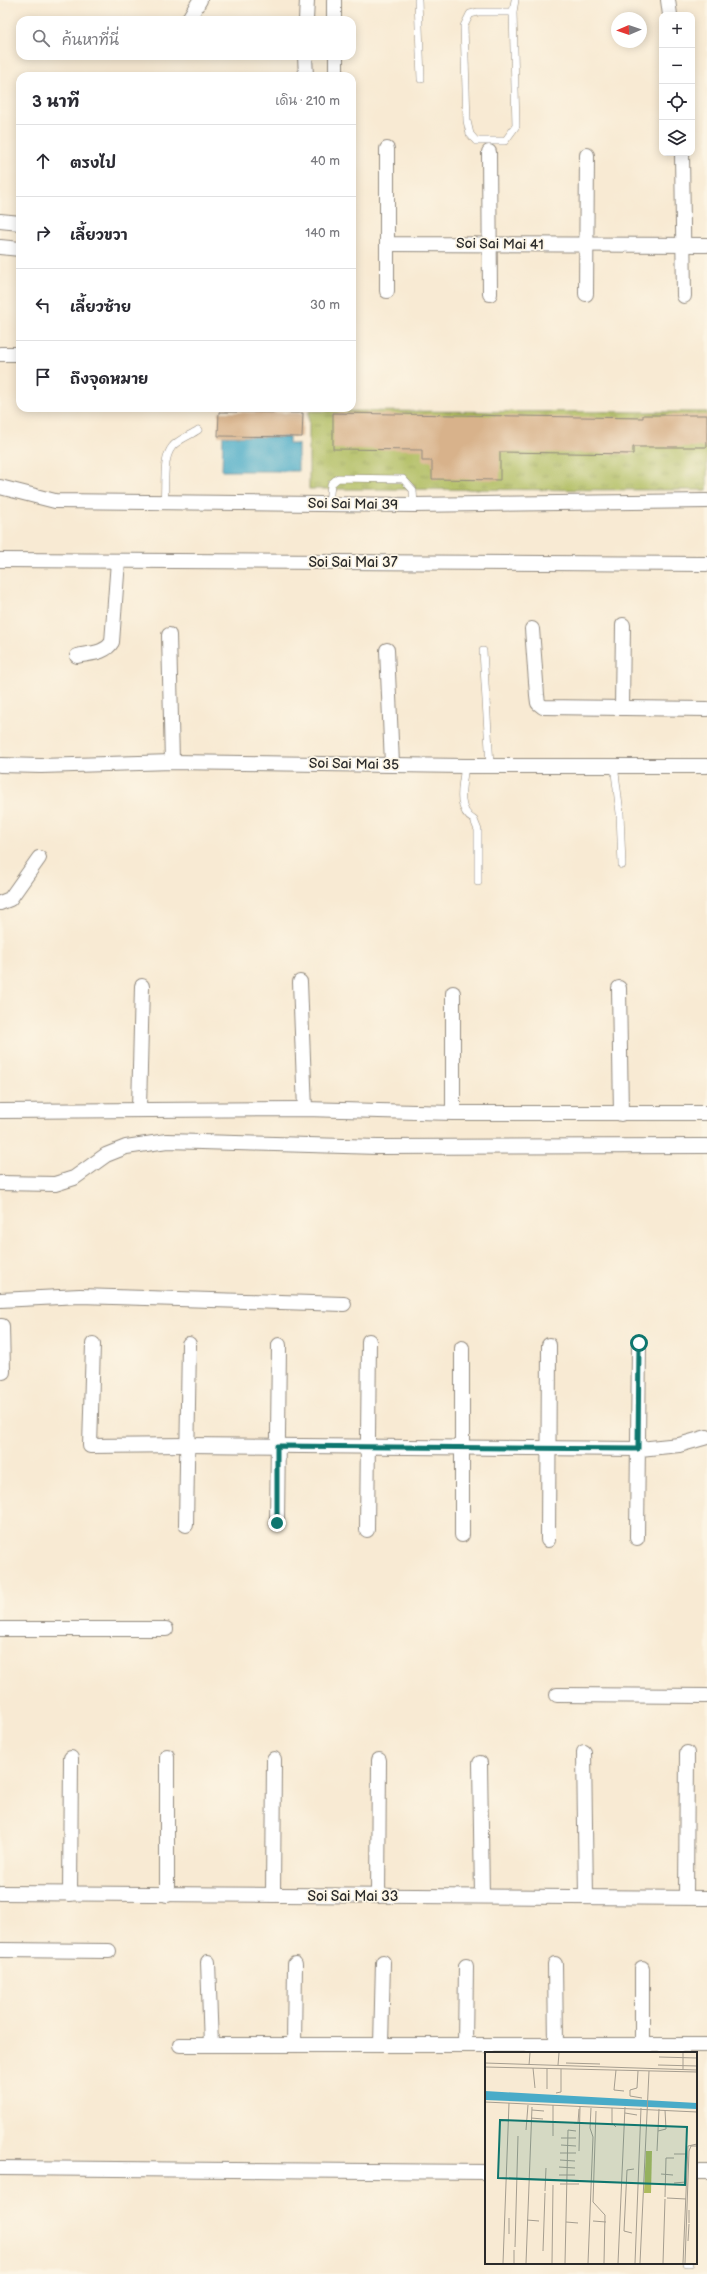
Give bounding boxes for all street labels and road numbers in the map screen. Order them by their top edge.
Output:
street label: Soi Sai Mai 41 [456,235,544,253]
street label: Soi Sai Mai 39 [308,495,398,513]
street label: Soi Sai Mai 37 [308,554,398,571]
street label: Soi Sai Mai 35 [309,755,399,773]
street label: Soi Sai Mai 33 [308,1888,398,1905]

